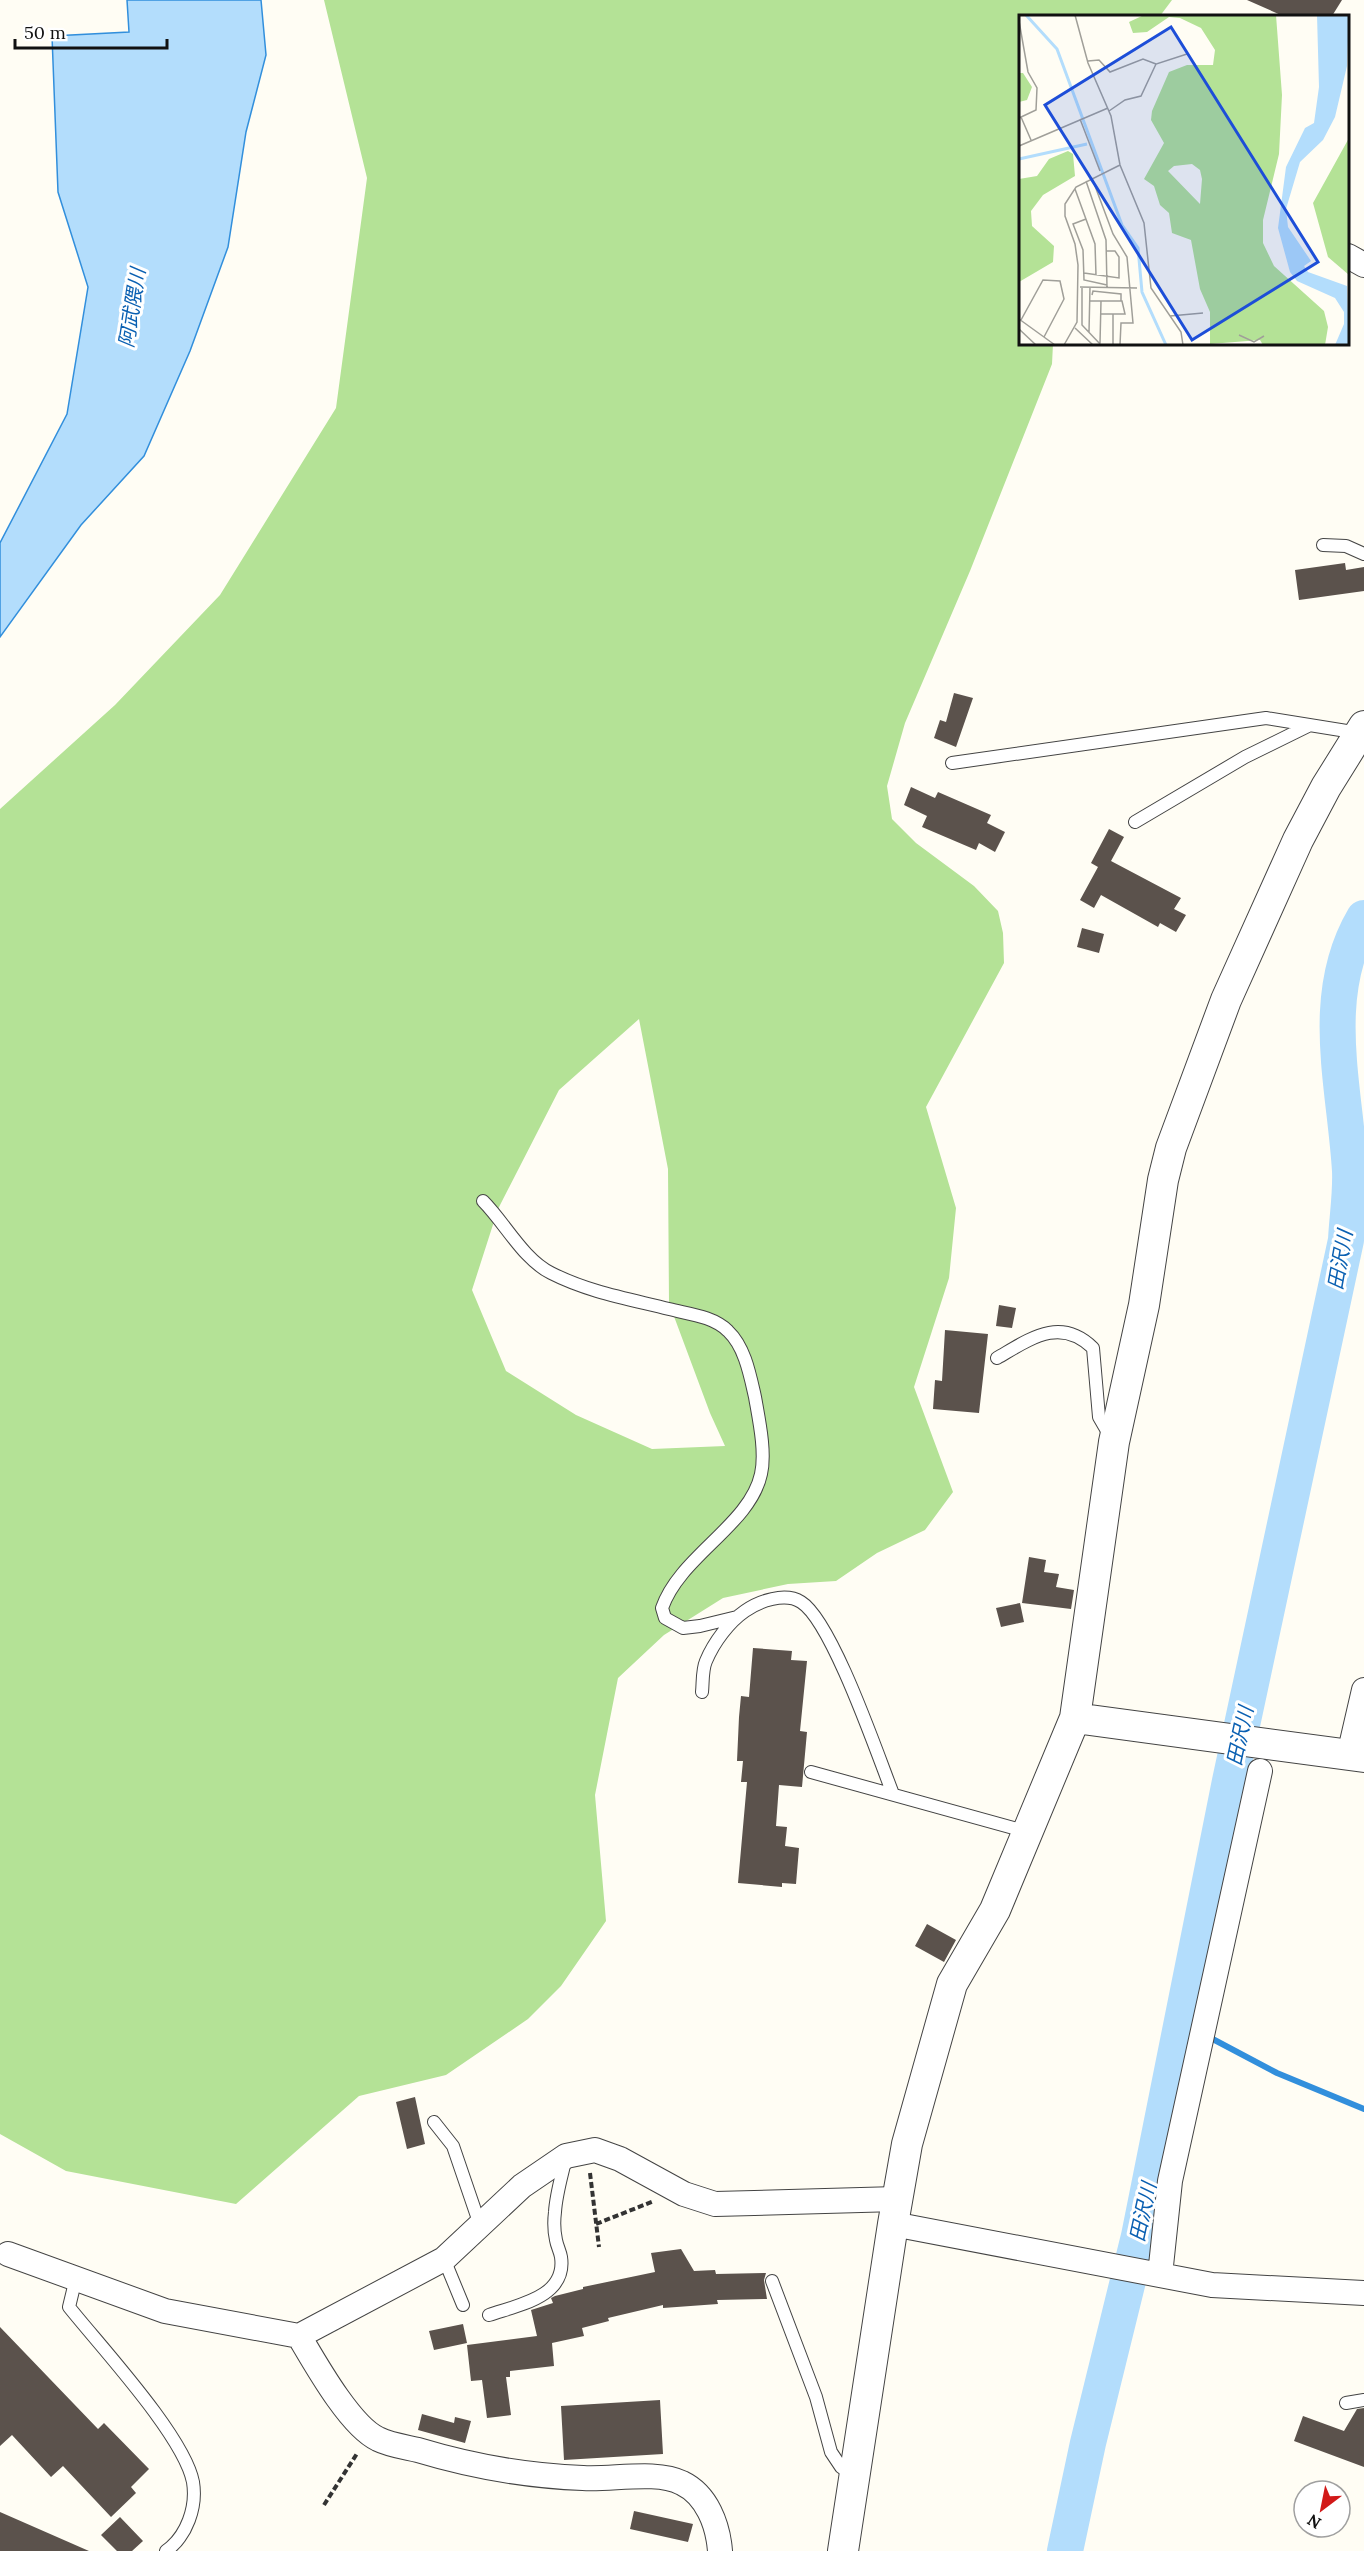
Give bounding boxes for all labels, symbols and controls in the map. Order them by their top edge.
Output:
scale bar [15,12,166,50]
inset map [1019,15,1349,345]
text: 50 m [24,21,66,44]
water label: 阿武隈川 [113,264,150,349]
water label: 田沢川 [1322,1226,1357,1292]
water label: 田沢川 [1221,1702,1258,1768]
water label: 田沢川 [1124,2178,1161,2244]
north arrow [1292,2479,1352,2539]
text: N [1304,2510,1325,2533]

